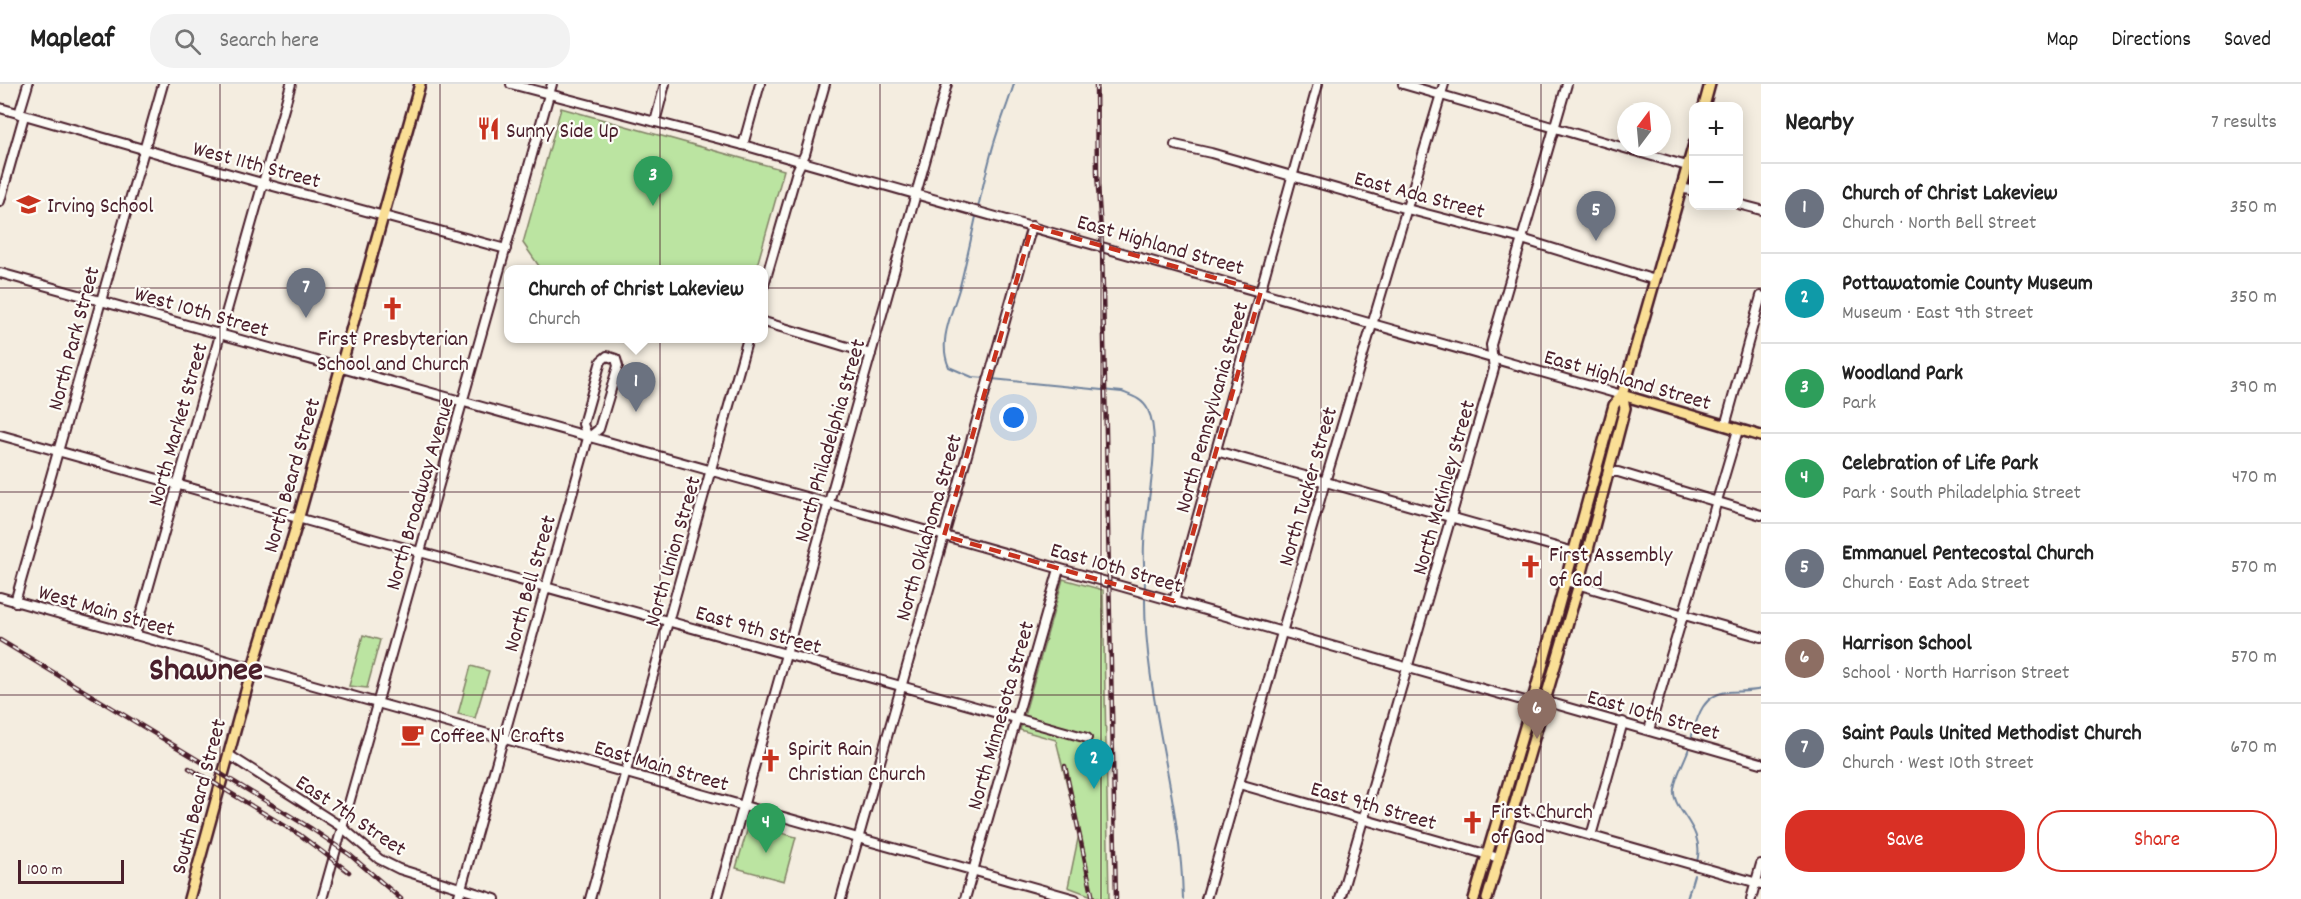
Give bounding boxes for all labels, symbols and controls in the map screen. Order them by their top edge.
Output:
search box [150,14,570,68]
text: Mapleaf [30,21,114,61]
icon: search [171,25,204,58]
text: Search here [219,26,319,57]
text: Map [2047,26,2078,56]
text: Directions [2111,26,2191,56]
text: Saved [2224,26,2271,56]
north arrow [1617,102,1671,156]
map controls [1689,102,1743,210]
button: + [1689,102,1743,156]
text: Nearby [1785,105,1853,142]
text: 7 results [2211,109,2277,137]
restaurant icon: Sunny Side Up [475,116,501,142]
place label: Sunny Side Up [506,117,619,148]
street label: West 11th Street [189,134,323,198]
pin: 3 [634,156,672,206]
button: − [1689,156,1743,210]
street label: East Ada Street [1350,164,1488,229]
text: Church of Christ Lakeview [1842,179,2058,210]
school or university icon: Irving School [16,191,42,217]
place label: Irving School [47,192,153,223]
pin: 5 [1576,192,1616,241]
text: 1 [1802,194,1807,222]
text: 350 m [2230,194,2277,222]
street label: East Highland Street [1073,208,1247,285]
text: Church · North Bell Street [1842,210,2036,238]
street label: North Park Street [41,263,110,414]
popup [504,265,768,343]
pin: 7 [286,268,326,318]
text: Pottawatomie County Museum [1842,269,2093,300]
text: Church of Christ Lakeview [528,275,744,306]
street label: West 10th Street [130,279,272,347]
text: 2 [1800,284,1809,312]
text: 350 m [2230,284,2277,312]
church icon: First Presbyterian School and Church [380,295,406,321]
street label: North Pennsylvania Street [1168,299,1258,517]
text: Museum · East 9th Street [1842,300,2033,328]
text: Church [528,306,580,334]
place label: First Presbyterian School and Church [317,325,469,381]
street label: North Philadelphia Street [788,336,875,546]
street label: North Market Street [141,340,218,510]
street label: East Highland Street [1540,343,1714,420]
text: Woodland Park [1842,359,1963,390]
pin: 1 [616,362,656,412]
text: 3 [1800,374,1809,402]
text: 390 m [2230,374,2277,402]
text: Park [1842,390,1876,418]
street label: North Broadway Avenue [379,394,464,594]
street label: North Beard Street [256,395,330,557]
street label: North McKinley Street [1406,397,1485,579]
your location [999,403,1028,432]
street label: North Tucker Street [1272,404,1347,570]
street label: North Oklahoma Street [889,431,972,625]
text: Celebration of Life Park [1842,449,2038,480]
text: 4 [1800,464,1809,492]
text: 470 m [2232,464,2277,492]
street label: North Union Street [638,473,711,631]
text: Park · South Philadelphia Street [1842,480,2081,508]
street label: North Bell Street [497,512,566,656]
street label: East 10th Street [1046,536,1186,603]
text: Emmanuel Pentecostal Church [1842,539,2094,570]
place label: First Assembly of God [1549,541,1674,597]
church icon: First Assembly of God [1518,553,1544,579]
text: 5 [1800,554,1809,582]
text: 570 m [2231,554,2277,582]
text: Church · East Ada Street [1842,570,2030,598]
street label: West Main Street [34,578,178,647]
street label: East 9th Street [692,599,825,664]
street label: North Minnesota Street [961,618,1044,814]
text: Harrison School [1842,629,1972,660]
text: 6 [1800,644,1809,672]
text: 570 m [2231,644,2277,672]
district label: Shawnee [149,648,263,697]
text: School · North Harrison Street [1842,660,2070,688]
street label: East 10th Street [1583,683,1723,750]
pin: 6 [1518,690,1556,739]
street label: South Beard Street [165,716,236,878]
text: Saint Pauls United Methodist Church [1842,719,2141,750]
cafe icon: Coffee N' Crafts [399,721,425,747]
place label: Coffee N' Crafts [430,722,565,753]
street label: East Main Street [590,733,732,801]
text: 7 [1801,734,1808,762]
text: 670 m [2230,734,2277,762]
place label: Spirit Rain Christian Church [788,735,926,791]
pin: 2 [1074,740,1114,789]
church icon: Spirit Rain Christian Church [757,747,783,773]
text: Church · West 10th Street [1842,750,2034,778]
street label: East 7th Street [288,768,412,865]
street label: East 9th Street [1307,775,1440,840]
place label: First Church of God [1491,798,1593,854]
pin: 4 [746,804,786,853]
church icon: First Church of God [1460,810,1486,836]
button: Save [1785,810,2025,872]
button: Share [2037,810,2277,872]
scale bar [18,857,124,884]
text: 100 m [27,859,63,882]

